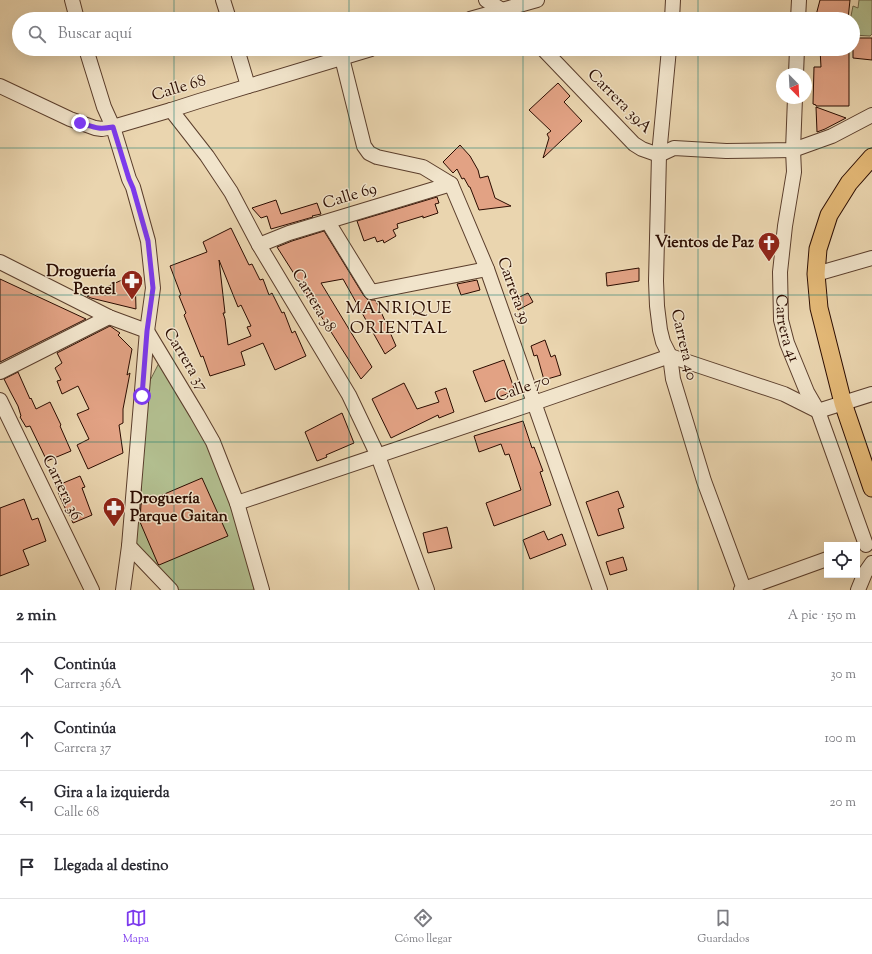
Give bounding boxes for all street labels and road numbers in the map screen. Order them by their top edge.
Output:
street label: Carrera 39A [581,64,657,140]
street label: Calle 68 [149,70,209,108]
street label: Calle 69 [320,178,380,216]
street label: Carrera 39 [490,254,536,328]
street label: Carrera 38 [285,265,341,337]
street label: Carrera 41 [769,294,805,366]
street label: Carrera 40 [664,307,702,383]
street label: Carrera 37 [157,324,213,396]
street label: Calle 70 [493,369,553,409]
street label: Carrera 36 [35,451,87,525]

